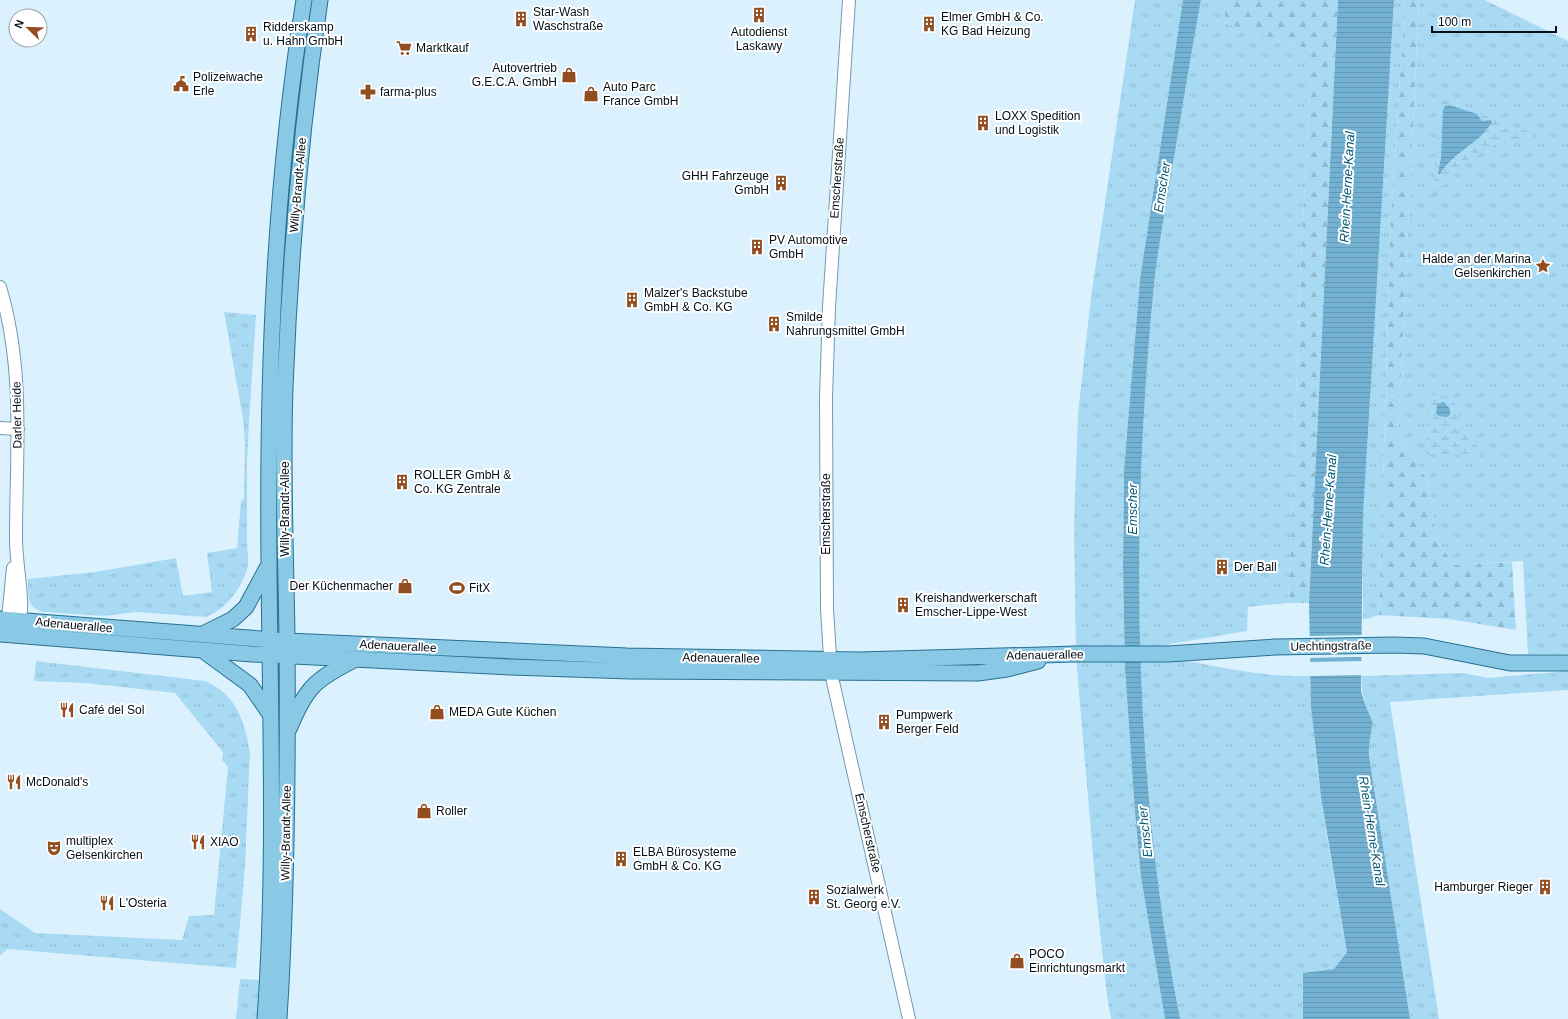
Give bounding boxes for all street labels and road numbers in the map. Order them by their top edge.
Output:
street label: Willy-Brandt-Allee [287,137,309,233]
street label: Emscherstraße [827,137,847,219]
street label: Darler Heide [9,381,25,449]
street label: Willy-Brandt-Allee [278,461,292,557]
street label: Emscherstraße [819,473,833,555]
street label: Adenauerallee [35,615,113,635]
street label: Adenauerallee [359,637,437,655]
street label: Uechtingstraße [1290,638,1372,654]
street label: Adenauerallee [1006,647,1084,663]
street label: Adenauerallee [682,650,760,666]
street label: Willy-Brandt-Allee [278,785,294,881]
street label: Emscherstraße [852,792,884,875]

